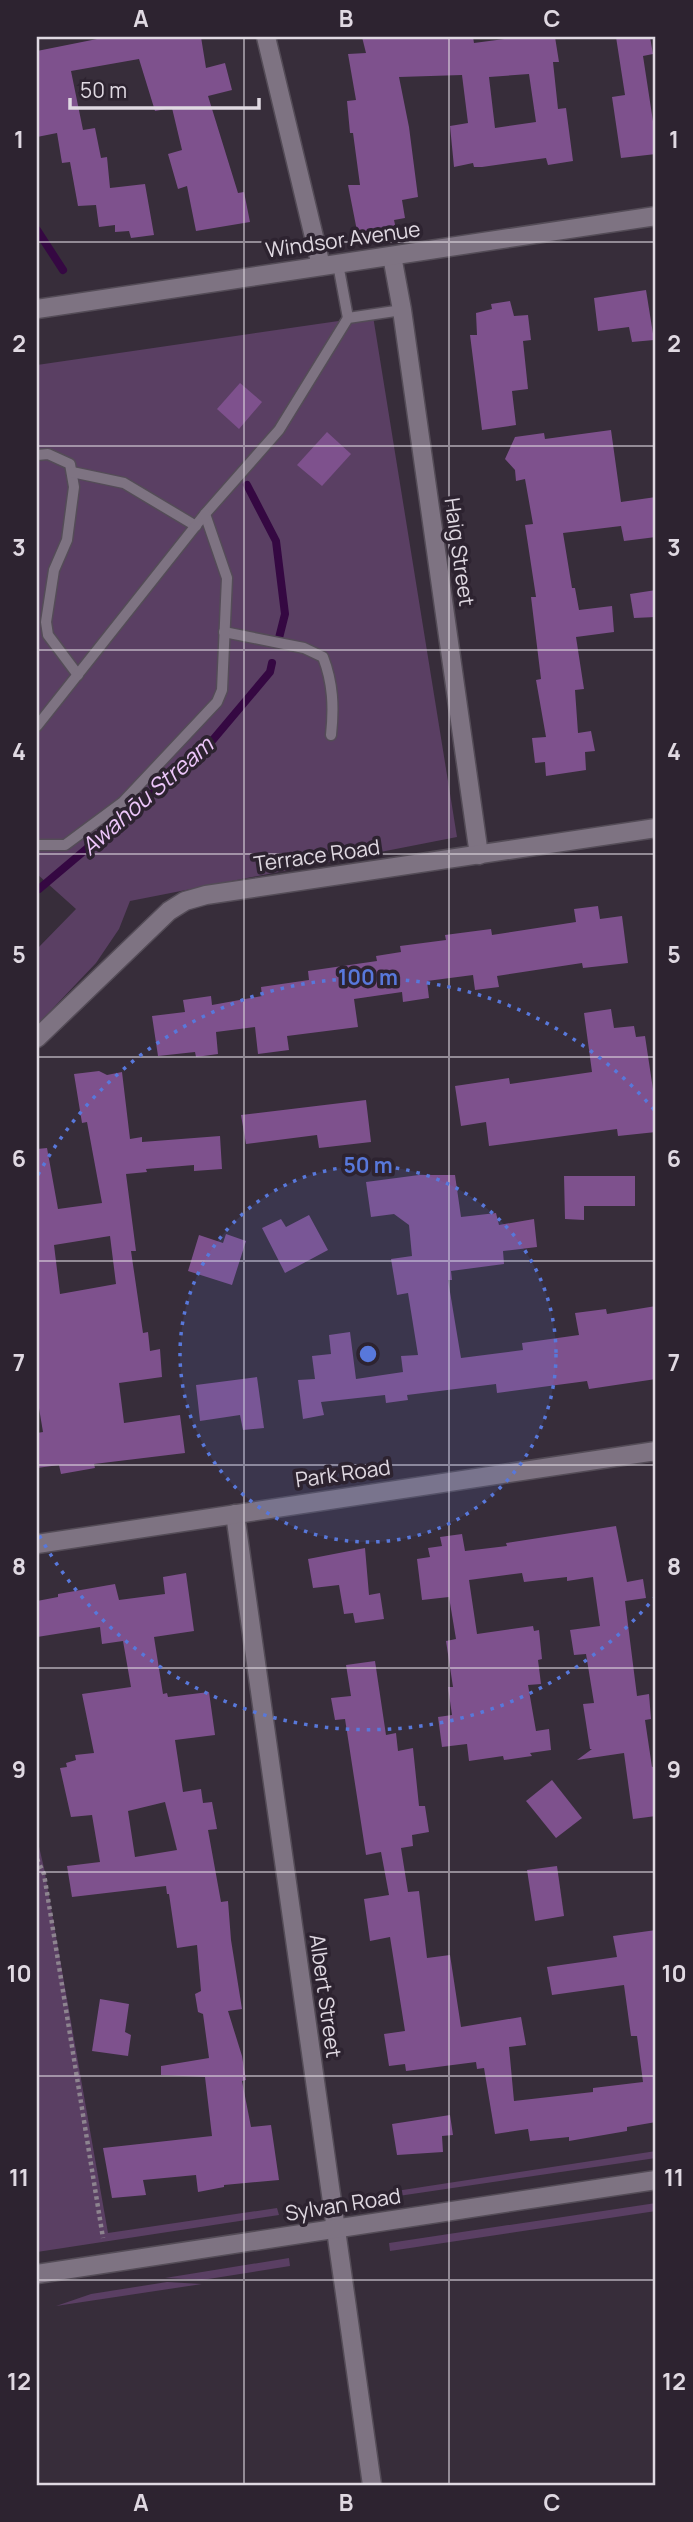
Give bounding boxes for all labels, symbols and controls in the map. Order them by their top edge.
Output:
text: A [133,2,149,34]
text: B [339,2,353,34]
text: C [544,2,561,34]
scale bar [70,66,259,110]
text: 50 m [80,76,127,104]
text: 1 [14,123,24,155]
text: 1 [669,123,679,155]
street label: Windsor Avenue [264,214,422,264]
text: 2 [12,327,26,359]
text: 2 [667,327,681,359]
street label: Haig Street [439,496,481,608]
text: 3 [12,531,26,563]
text: 3 [667,531,681,563]
water label: Awahōu Stream [73,728,221,862]
text: 4 [12,735,26,767]
text: 4 [667,735,681,767]
street label: Terrace Road [252,832,382,878]
text: 5 [12,938,26,970]
text: 5 [667,938,681,970]
text: 100 m [338,963,398,991]
text: 6 [12,1142,26,1174]
text: 6 [667,1142,681,1174]
text: 50 m [343,1151,393,1179]
centre of rings [356,1342,380,1366]
text: 7 [13,1346,25,1378]
text: 7 [668,1346,680,1378]
street label: Park Road [293,1452,392,1494]
text: 8 [12,1550,26,1582]
text: 8 [667,1550,681,1582]
text: 9 [12,1753,26,1785]
text: 9 [667,1753,681,1785]
street label: Albert Street [303,1932,349,2060]
text: 10 [6,1957,32,1989]
text: 10 [661,1957,687,1989]
text: 11 [9,2161,29,2193]
text: 11 [664,2161,684,2193]
street label: Sylvan Road [283,2181,403,2227]
text: 12 [7,2365,31,2397]
text: 12 [662,2365,686,2397]
text: A [133,2486,149,2518]
text: B [339,2486,353,2518]
text: C [544,2486,561,2518]

